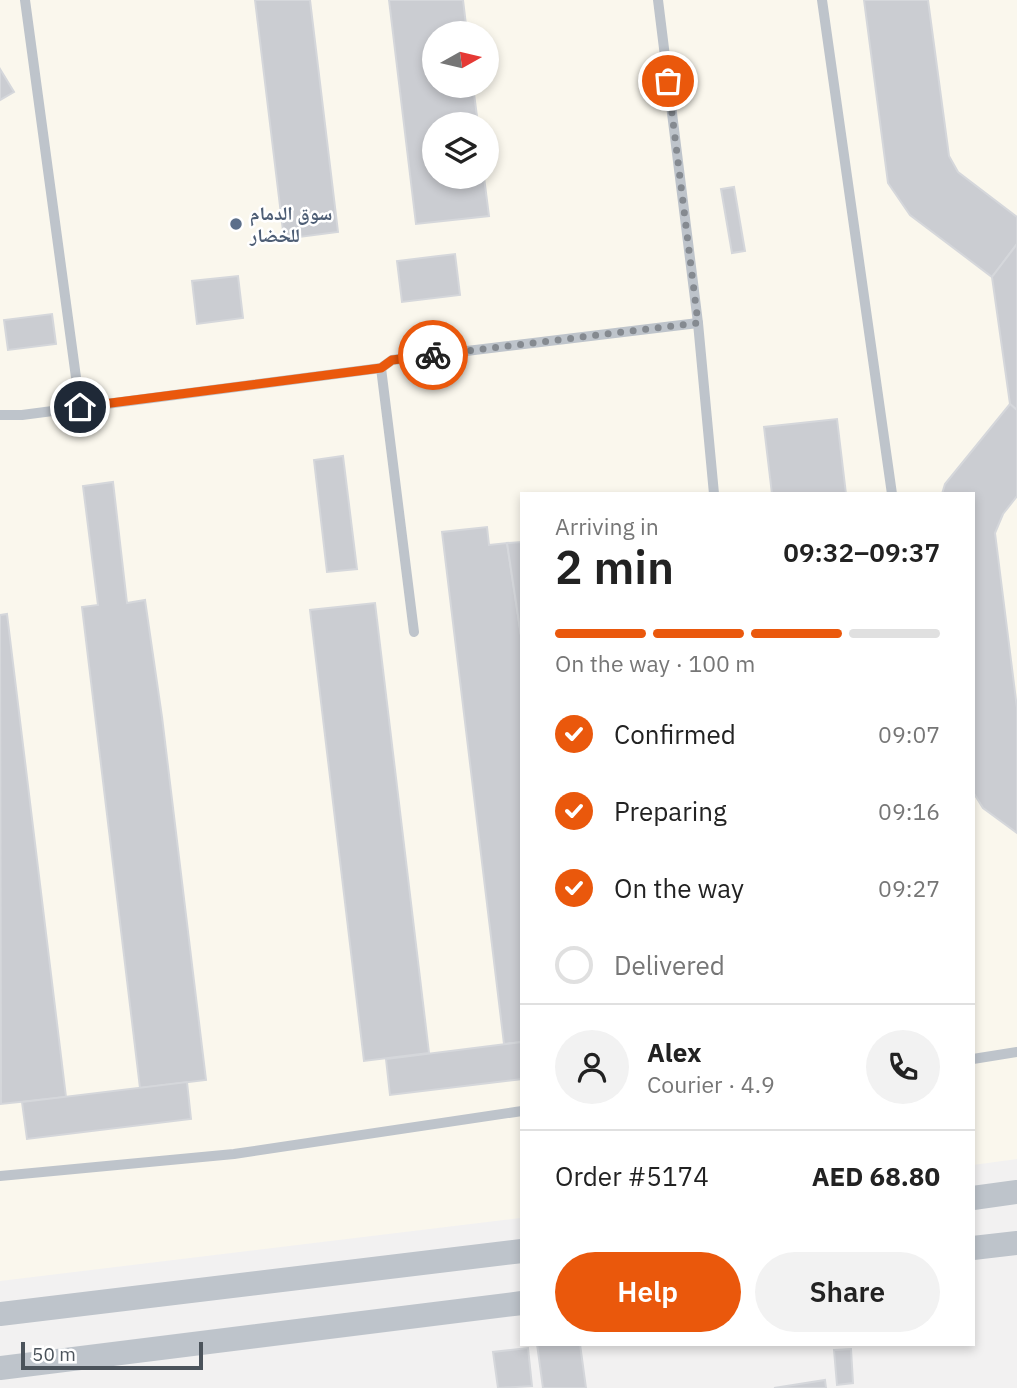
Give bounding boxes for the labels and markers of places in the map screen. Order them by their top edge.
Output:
pin [638,51,698,111]
place label: سوق الدمام للخضار [249,201,332,247]
marker: سوق الدمام للخضار [228,216,244,232]
pin [50,377,110,437]

